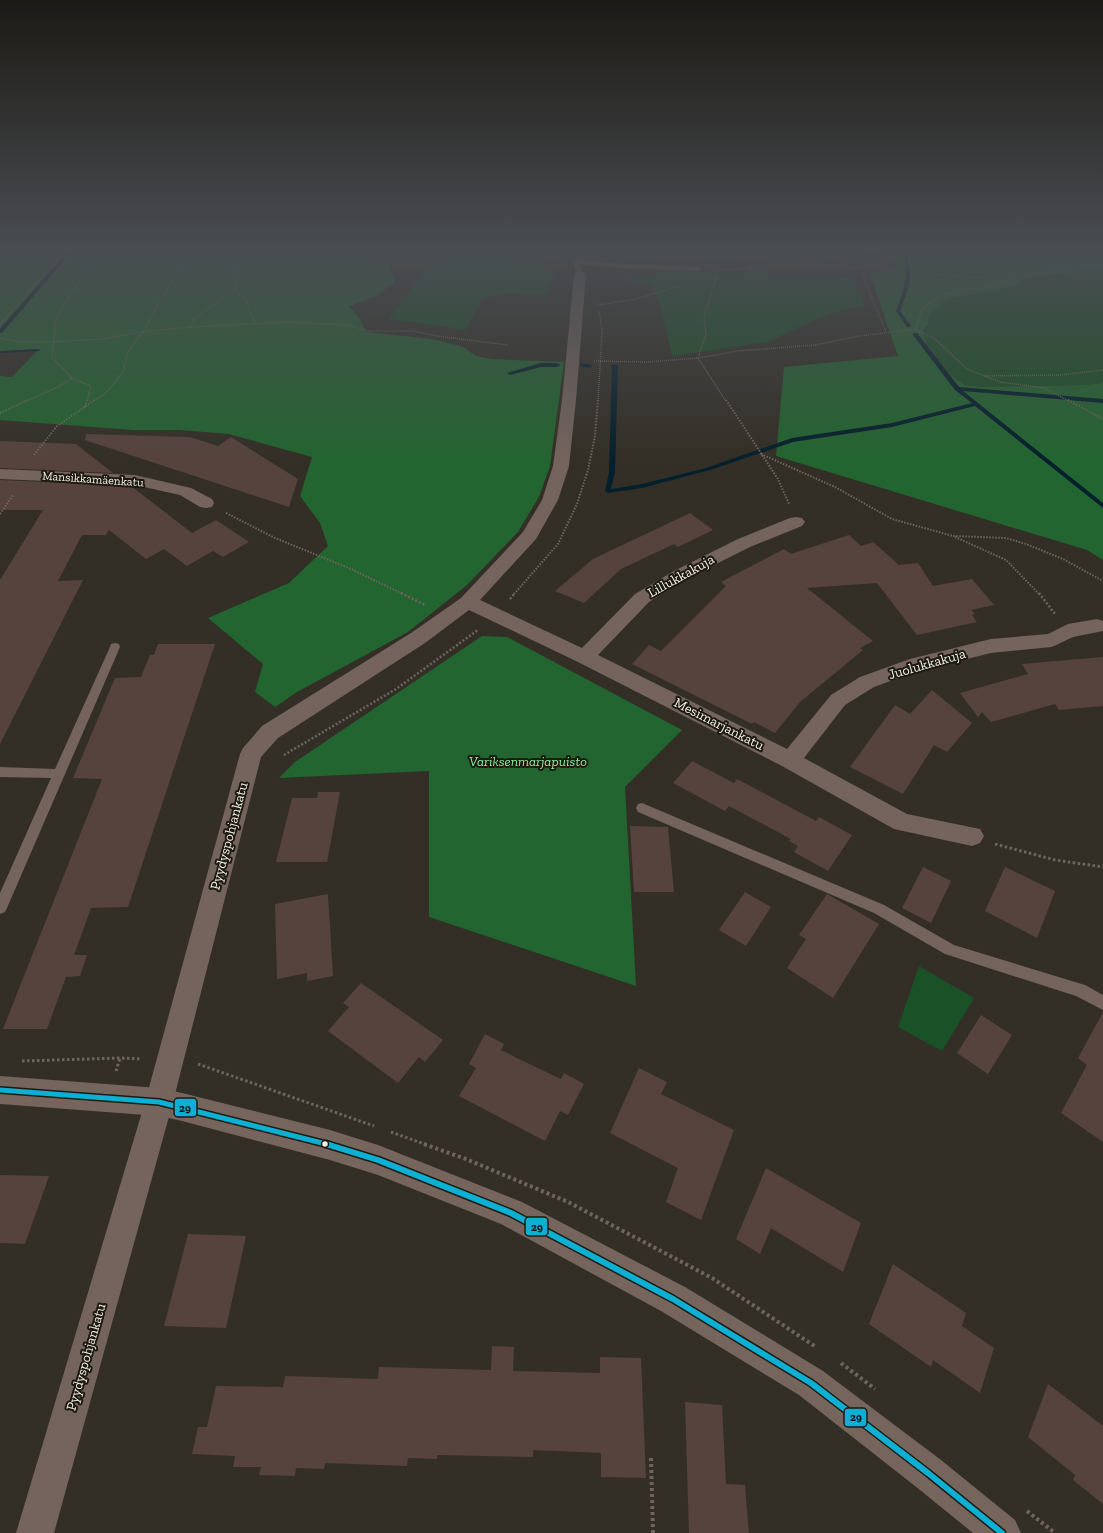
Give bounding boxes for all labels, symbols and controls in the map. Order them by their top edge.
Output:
street label: Mansikkamäenkatu [42,468,145,490]
street label: Lillukkakuja [645,551,718,601]
street label: Juolukkakuja [886,645,968,683]
street label: Mesimarjankatu [671,694,767,754]
park label: Variksenmarjapuisto [469,753,587,770]
street label: Pyydyspohjankatu [206,780,252,892]
line badge: 29 [174,1098,197,1117]
text: 29 [179,1102,191,1115]
unlabelled marker [320,1139,330,1149]
line badge: 29 [525,1217,548,1236]
text: 29 [531,1221,543,1234]
street label: Pyydyspohjankatu [63,1301,109,1413]
line badge: 29 [844,1408,867,1427]
text: 29 [850,1411,862,1424]

